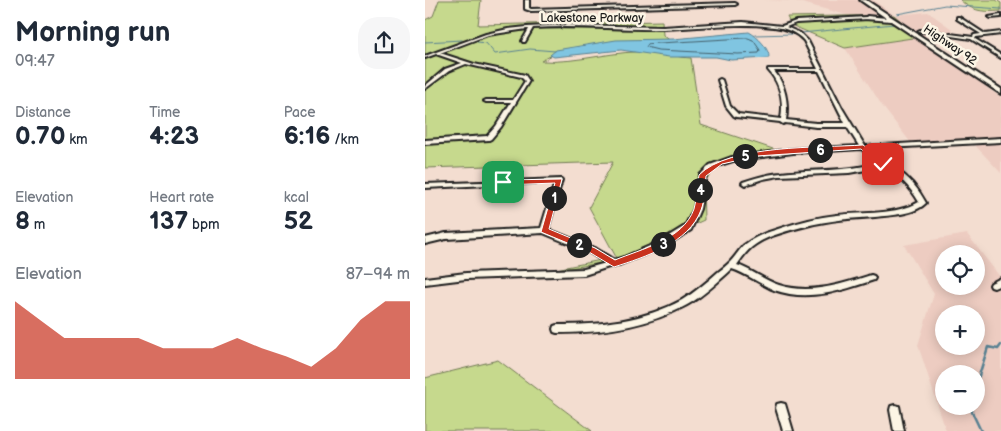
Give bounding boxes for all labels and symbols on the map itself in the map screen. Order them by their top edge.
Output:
street label: Lakestone Parkway [540,11,644,26]
street label: Highway 92 [920,22,980,68]
pin: 6 [807,138,833,162]
pin [862,143,904,185]
pin: 5 [733,144,757,168]
pin [482,161,524,203]
pin: 4 [687,178,713,202]
pin: 1 [541,186,567,210]
pin: 2 [567,232,591,258]
pin: 3 [651,232,675,256]

